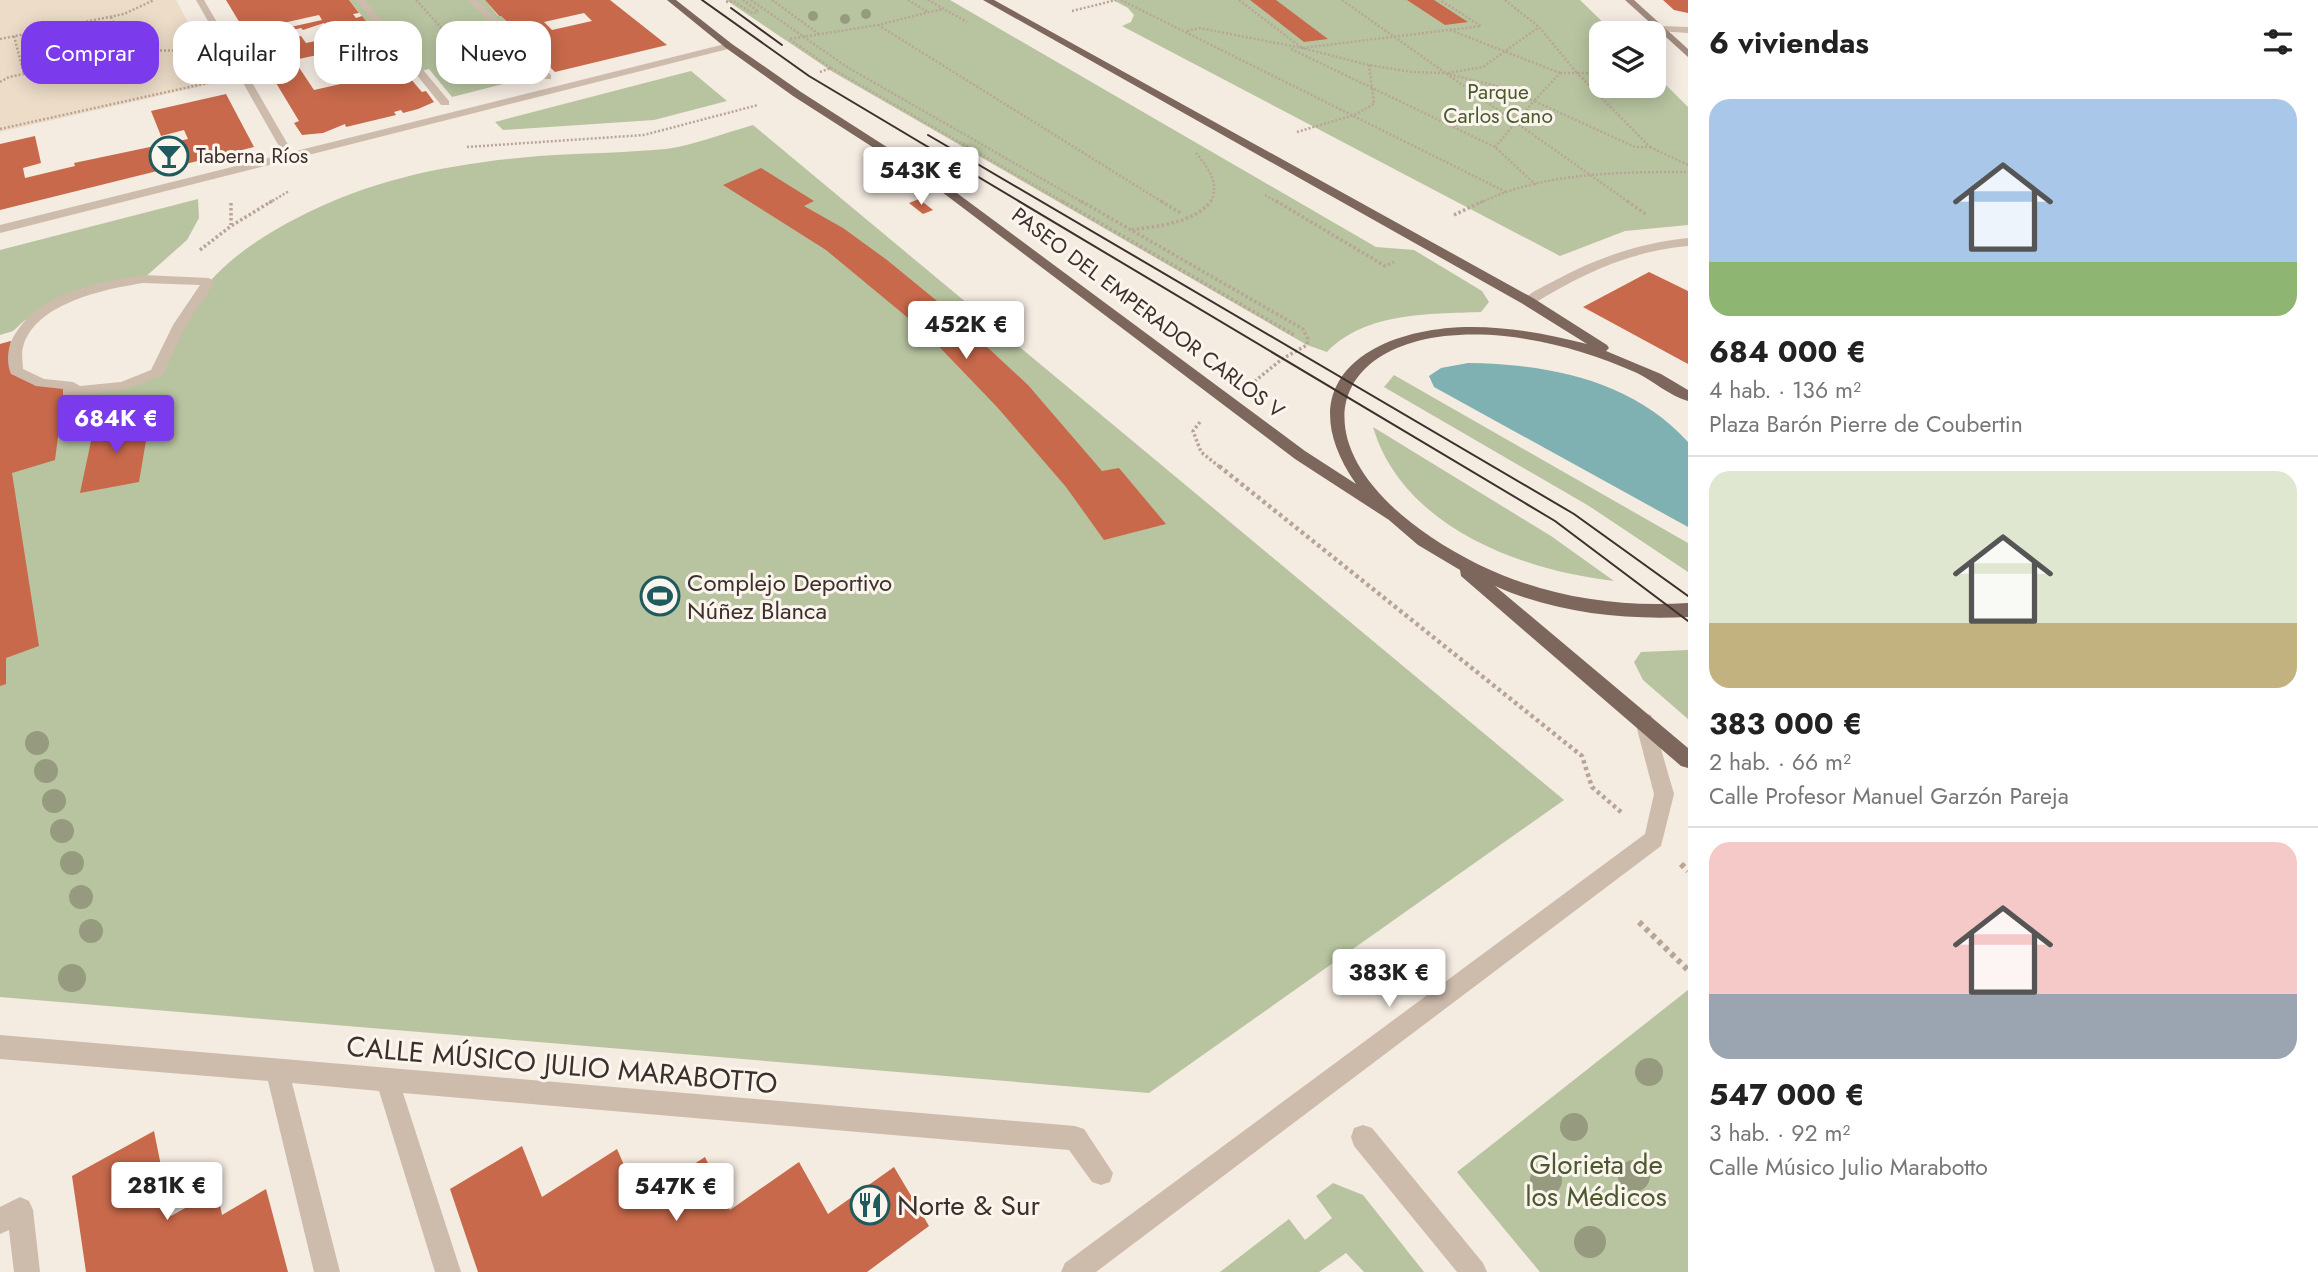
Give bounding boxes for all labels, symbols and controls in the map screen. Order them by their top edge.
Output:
chip: Comprar [21,21,159,84]
chip: Alquilar [173,21,300,84]
chip: Filtros [314,21,422,84]
chip: Nuevo [436,21,551,84]
map controls [1589,21,1666,98]
button: layers [1589,21,1666,98]
text: 6 viviendas [1709,21,1869,64]
icon: filters [2259,23,2297,61]
park label: Parque Carlos Cano [1443,77,1553,131]
bar icon: Taberna Ríos [148,135,190,177]
place label: Taberna Ríos [196,141,308,171]
icon: home [1940,144,2066,270]
pin: 543K € [864,148,978,207]
text: 543K € [879,153,963,187]
street label: PASEO DEL EMPERADOR CARLOS V [1005,200,1291,426]
pin: 452K € [909,302,1023,361]
text: 452K € [924,307,1008,341]
text: 684 000 € [1709,330,1866,373]
text: 4 hab. · 136 m² [1709,373,1861,407]
pin: 684K € [59,396,173,455]
text: 684K € [74,401,158,435]
text: Plaza Barón Pierre de Coubertin [1709,407,2023,441]
icon: home [1940,516,2066,642]
place label: Complejo Deportivo Núñez Blanca [687,565,892,628]
sports icon: Complejo Deportivo Núñez Blanca [639,575,681,617]
text: 383 000 € [1709,702,1862,745]
text: 2 hab. · 66 m² [1709,745,1851,779]
text: Calle Profesor Manuel Garzón Pareja [1709,779,2069,813]
icon: home [1940,887,2066,1013]
pin: 383K € [1332,950,1446,1009]
text: 383K € [1348,955,1430,989]
street label: CALLE MÚSICO JULIO MARABOTTO [345,1026,779,1104]
text: 547 000 € [1709,1073,1865,1116]
text: 3 hab. · 92 m² [1709,1116,1850,1150]
park label: Glorieta de los Médicos [1525,1144,1667,1217]
text: Calle Músico Julio Marabotto [1709,1150,1988,1184]
pin: 281K € [110,1162,224,1222]
pin: 547K € [619,1164,733,1223]
text: 281K € [127,1168,207,1202]
text: 547K € [635,1169,717,1203]
restaurant icon: Norte & Sur [849,1184,891,1226]
place label: Norte & Sur [897,1185,1040,1226]

